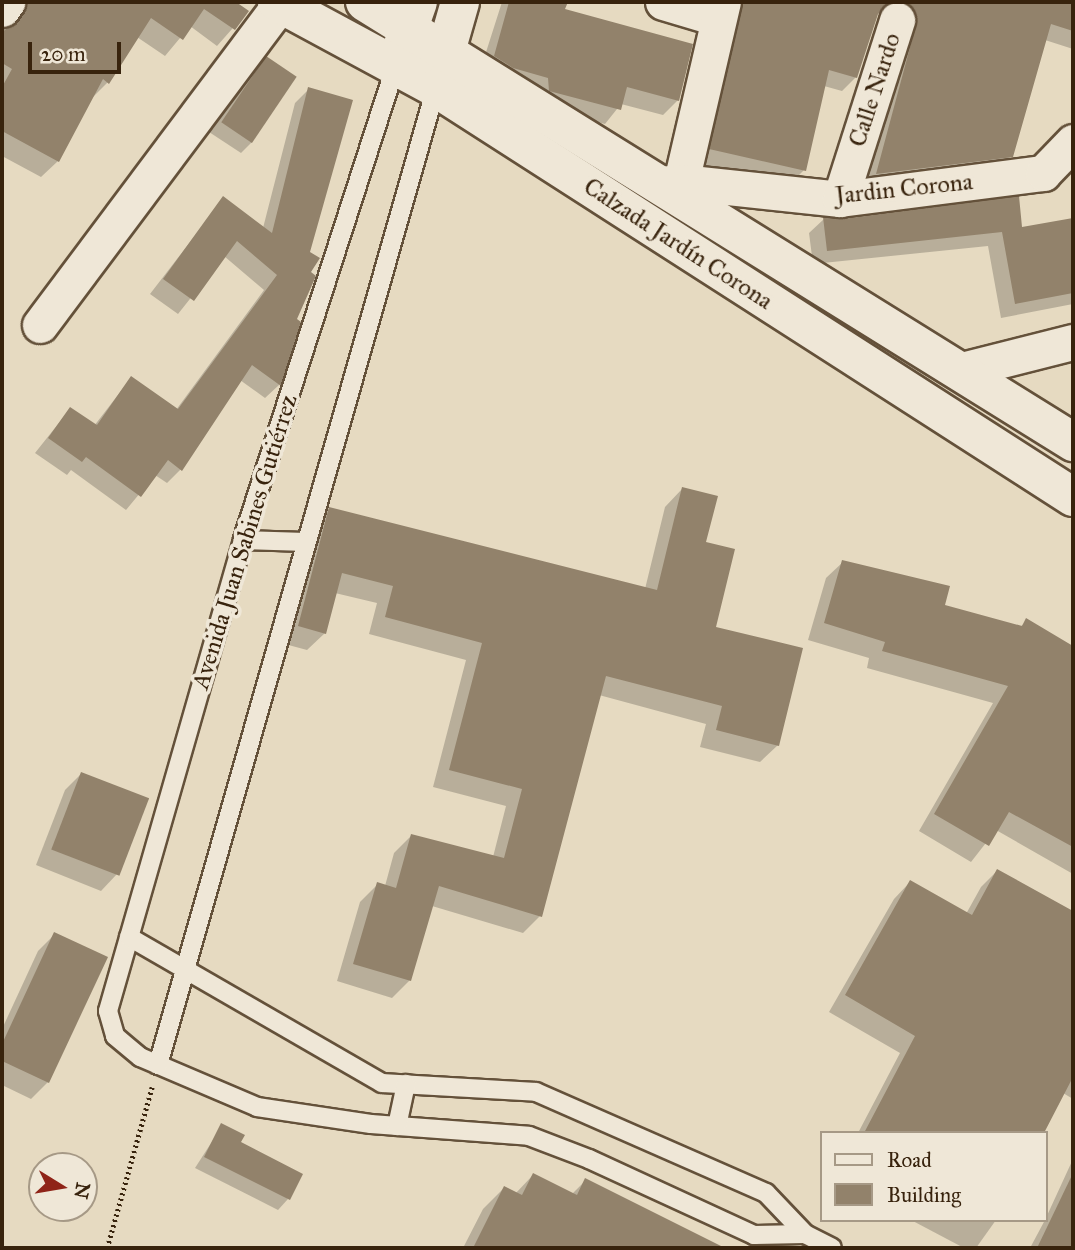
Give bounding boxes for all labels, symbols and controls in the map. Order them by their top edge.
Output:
scale bar [32,28,124,72]
street label: Calle Nardo [843,30,907,150]
text: 20 m [41,41,86,67]
street label: Jardin Corona [834,167,974,211]
street label: Calzada Jardín Corona [578,172,778,316]
street label: Avenida Juan Sabines Gutiérrez [186,391,304,693]
legend [820,1131,1047,1222]
text: Road [887,1147,932,1173]
north arrow [28,1152,98,1222]
text: N [69,1181,95,1201]
text: Building [887,1182,961,1208]

